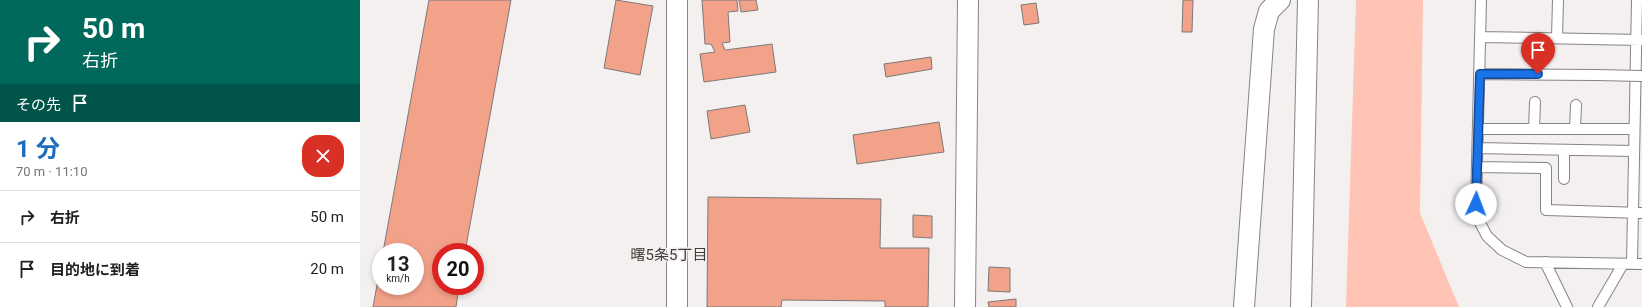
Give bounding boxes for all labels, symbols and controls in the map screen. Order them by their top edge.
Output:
text: 50 m [82,12,145,45]
icon: right [16,16,68,68]
pin [1521,33,1555,74]
icon: arrive [1527,39,1549,61]
text: 右折 [82,50,118,71]
icon: arrive [69,92,91,114]
text: その先 [16,96,61,114]
text: 1 分 [16,135,60,163]
button: close [302,135,344,177]
text: 70 m · 11:10 [16,164,87,179]
position arrow [1455,183,1497,225]
icon: right [16,206,38,228]
text: 50 m [310,208,344,226]
text: 右折 [50,209,80,227]
speed limit sign: 20 [432,243,484,295]
district label: 曙5条5丁目 [631,246,707,264]
text: 13 [387,252,409,276]
icon: arrive [16,258,38,280]
text: 20 m [310,260,344,278]
text: 目的地に到着 [50,261,140,279]
text: km/h [386,273,410,284]

